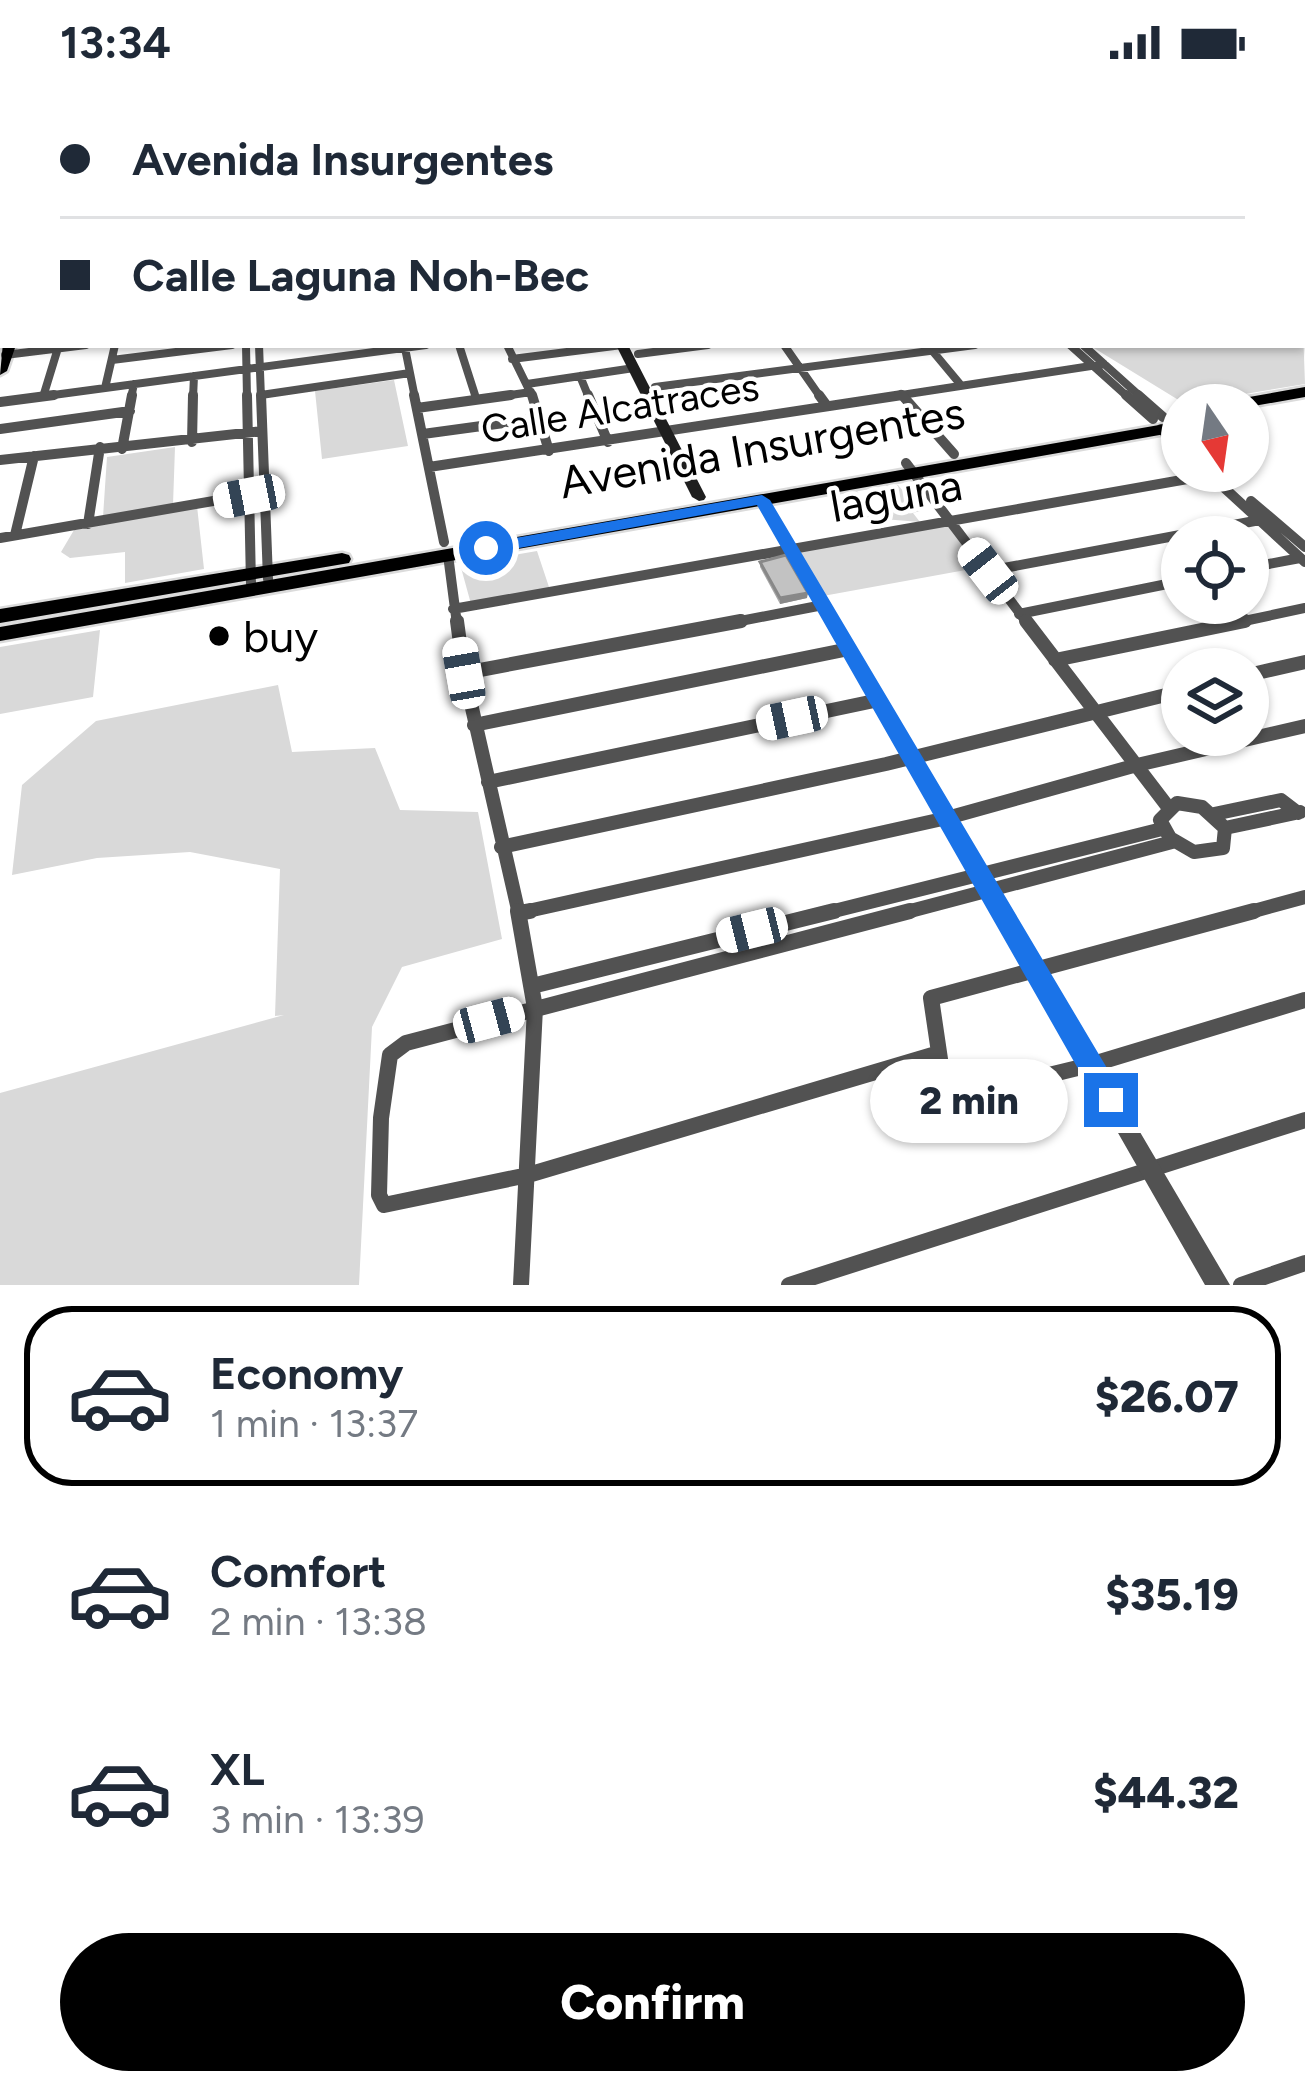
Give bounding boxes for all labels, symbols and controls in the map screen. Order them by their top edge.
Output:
text: 13:34 [60,15,171,69]
text: Avenida Insurgentes [132,132,554,186]
text: Calle Laguna Noh-Bec [132,248,589,302]
street label: Calle Alcatraces [478,363,762,453]
north arrow [1161,384,1269,492]
map controls [1161,384,1269,756]
street label: Avenida Insurgentes [555,385,969,509]
street label: laguna [826,457,966,533]
car [210,471,288,521]
button: locate [1161,516,1269,624]
route start [459,521,513,575]
car [952,532,1024,610]
place label: buy [243,609,318,663]
marker: buy [206,623,232,649]
car [440,634,488,712]
button: layers [1161,648,1269,756]
car [753,693,831,743]
car [713,904,791,956]
car [450,993,528,1047]
callout: 2 min [871,1058,1069,1142]
route end [1084,1073,1138,1127]
text: 2 min [919,1077,1019,1124]
icon: car [66,1342,174,1450]
text: Economy [210,1346,403,1400]
text: $26.07 [1095,1369,1239,1423]
text: 1 min · 13:37 [210,1400,418,1447]
icon: car [66,1540,174,1648]
text: Comfort [210,1544,386,1598]
text: $35.19 [1105,1567,1239,1621]
text: 2 min · 13:38 [210,1598,427,1645]
icon: car [66,1738,174,1846]
text: XL [210,1742,265,1796]
text: $44.32 [1093,1765,1239,1819]
text: 3 min · 13:39 [210,1796,425,1843]
button: Confirm [60,1933,1245,2071]

